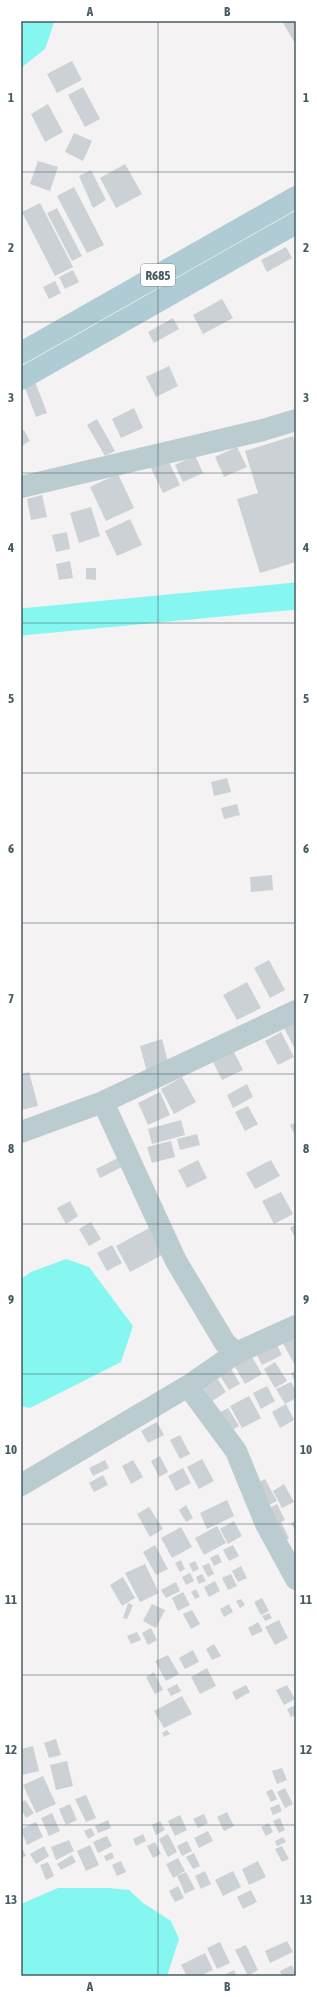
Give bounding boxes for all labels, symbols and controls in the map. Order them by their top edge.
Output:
text: A [86,4,94,19]
text: B [224,4,231,19]
text: 1 [8,90,14,105]
text: 1 [303,90,309,105]
text: 2 [8,240,14,255]
text: 2 [303,240,309,255]
road number: R685 [141,264,175,286]
text: 3 [8,390,14,405]
text: 3 [303,390,309,405]
text: 4 [7,540,14,555]
text: 4 [302,540,309,555]
text: 5 [8,691,14,706]
text: 5 [303,691,309,706]
text: 6 [8,841,14,856]
text: 6 [303,841,309,856]
text: 7 [8,991,14,1006]
text: 7 [303,991,309,1006]
text: 8 [8,1141,14,1156]
text: 8 [303,1141,309,1156]
text: 9 [8,1292,14,1307]
text: 9 [303,1292,309,1307]
text: 10 [5,1442,17,1457]
text: 10 [300,1442,312,1457]
text: 11 [5,1592,17,1607]
text: 11 [300,1592,312,1607]
text: 12 [5,1742,17,1757]
text: 12 [300,1742,312,1757]
text: 13 [5,1892,17,1907]
text: 13 [300,1892,312,1907]
text: A [86,1979,94,1994]
text: B [224,1979,231,1994]

